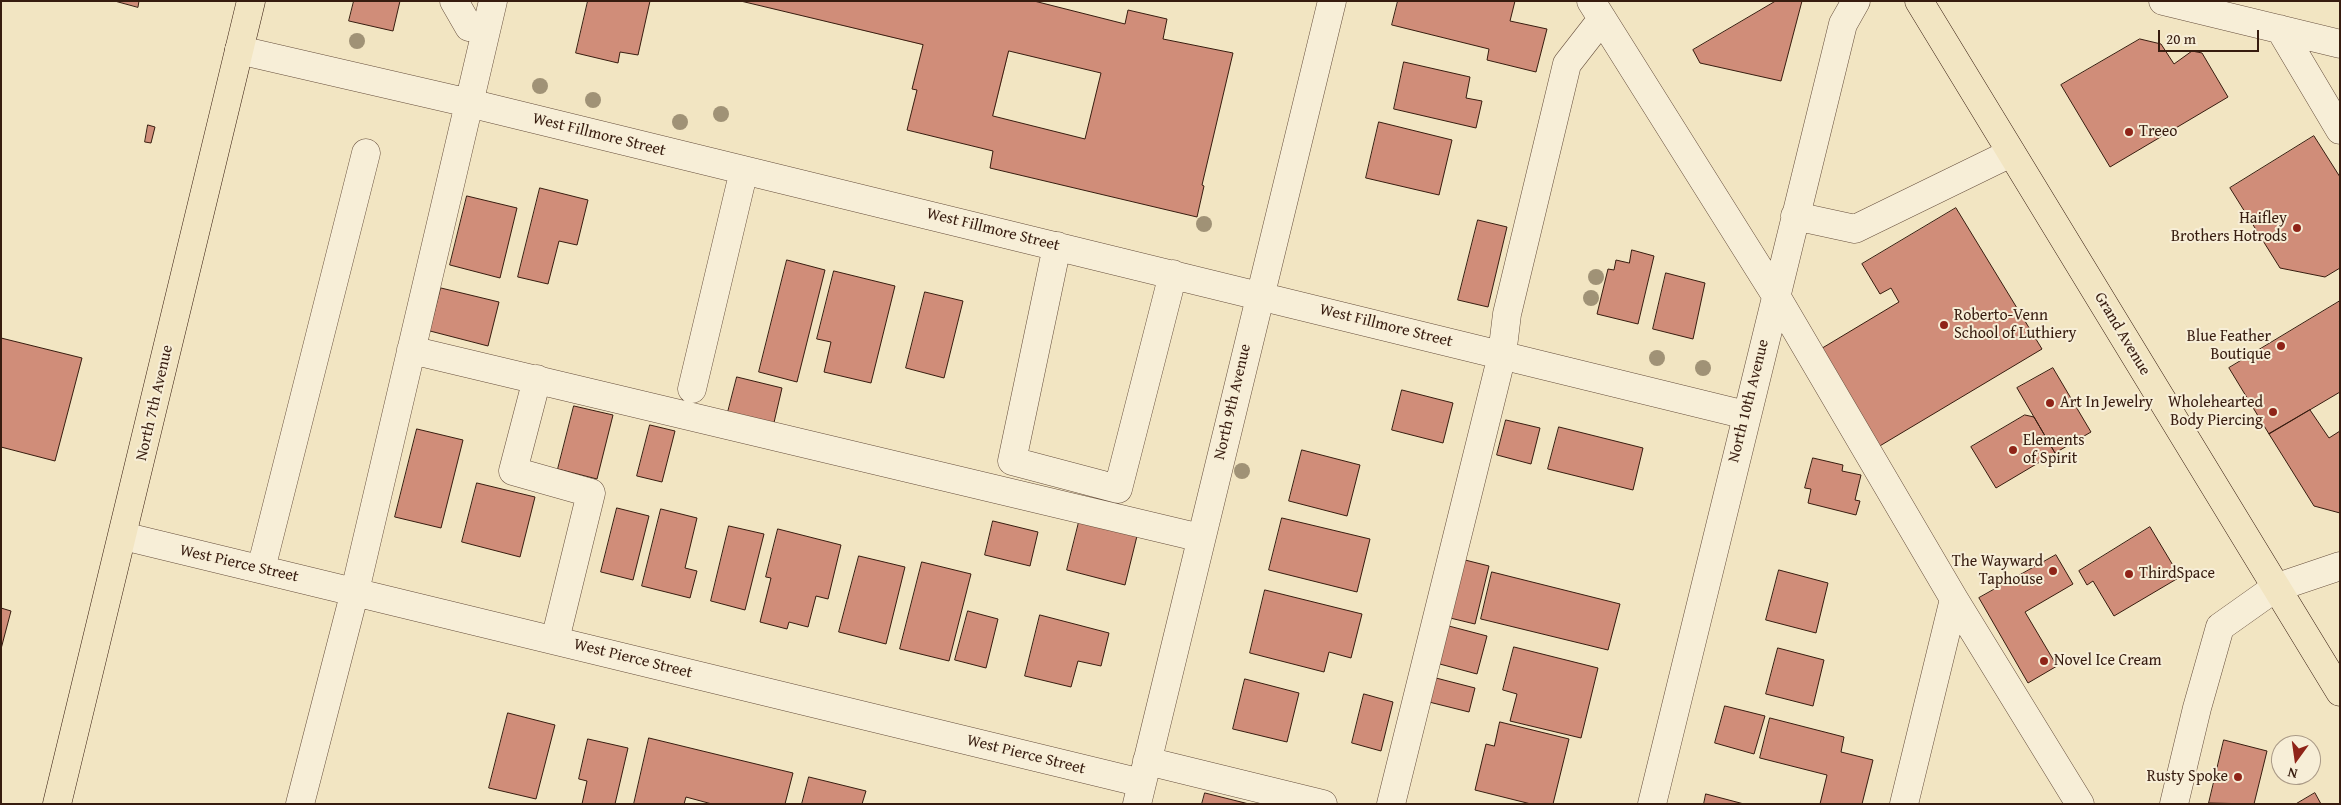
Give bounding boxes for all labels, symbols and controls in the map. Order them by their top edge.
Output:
scale bar [2161,20,2262,52]
text: 20 m [2166,28,2196,49]
street label: West Fillmore Street [531,109,667,161]
place label: Treeo [2139,122,2178,142]
marker: Treeo [2123,126,2135,138]
street label: West Fillmore Street [925,204,1061,256]
place label: Haifley Brothers Hotrods [2171,209,2287,247]
marker: Haifley Brothers Hotrods [2291,222,2303,234]
street label: Grand Avenue [2090,289,2154,379]
street label: West Fillmore Street [1318,300,1454,352]
place label: Roberto-Venn School of Luthiery [1954,306,2076,344]
marker: Roberto-Venn School of Luthiery [1938,319,1950,331]
place label: Blue Feather Boutique [2187,327,2271,365]
street label: North 10th Avenue [1724,337,1774,465]
marker: Blue Feather Boutique [2275,340,2287,352]
street label: North 9th Avenue [1210,342,1256,462]
street label: North 7th Avenue [132,343,178,463]
place label: Art In Jewelry [2060,393,2153,413]
place label: Wholehearted Body Piercing [2168,393,2263,431]
marker: Art In Jewelry [2044,397,2056,409]
marker: Wholehearted Body Piercing [2267,406,2279,418]
place label: Elements of Spirit [2023,431,2085,469]
marker: Elements of Spirit [2007,444,2019,456]
street label: West Pierce Street [178,541,300,587]
place label: The Wayward Taphouse [1952,552,2043,590]
place label: ThirdSpace [2139,564,2215,584]
marker: The Wayward Taphouse [2047,565,2059,577]
marker: ThirdSpace [2123,568,2135,580]
street label: West Pierce Street [572,635,694,683]
place label: Novel Ice Cream [2054,651,2162,671]
marker: Novel Ice Cream [2038,655,2050,667]
street label: West Pierce Street [965,731,1087,779]
north arrow [2271,735,2321,785]
text: N [2286,763,2300,784]
place label: Rusty Spoke [2147,767,2228,787]
marker: Rusty Spoke [2232,771,2244,783]

